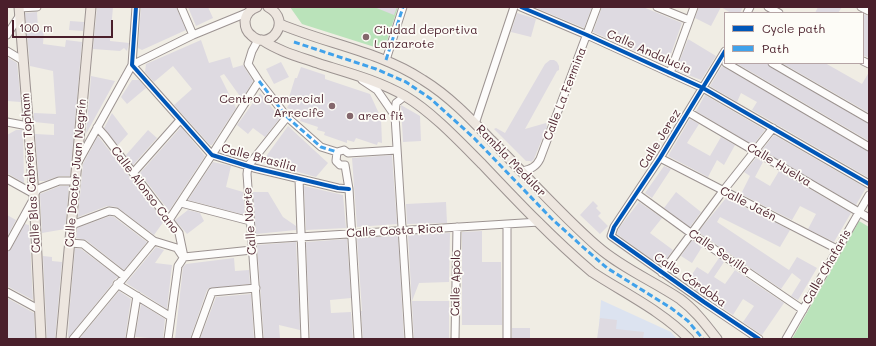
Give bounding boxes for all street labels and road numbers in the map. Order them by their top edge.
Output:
street label: Calle Andalucia [604,27,694,77]
street label: Calle La Fermina [541,45,589,143]
street label: Calle Blas Cabrera Topham [18,92,44,254]
street label: Calle Doctor Juan Negrín [62,98,90,248]
street label: Calle Jerez [636,107,684,171]
street label: Rambla Medular [473,122,549,200]
street label: Calle Huelva [744,140,814,190]
street label: Calle Brasilia [219,141,299,175]
street label: Calle Alonso Cano [108,144,182,236]
street label: Calle Jaén [717,184,779,224]
street label: Calle Norte [240,187,260,255]
street label: Calle Costa Rica [346,221,444,241]
street label: Calle Sevilla [686,226,752,278]
street label: Calle Chafaris [800,227,854,307]
street label: Calle Apolo [448,250,464,316]
street label: Calle Córdoba [651,250,729,310]

